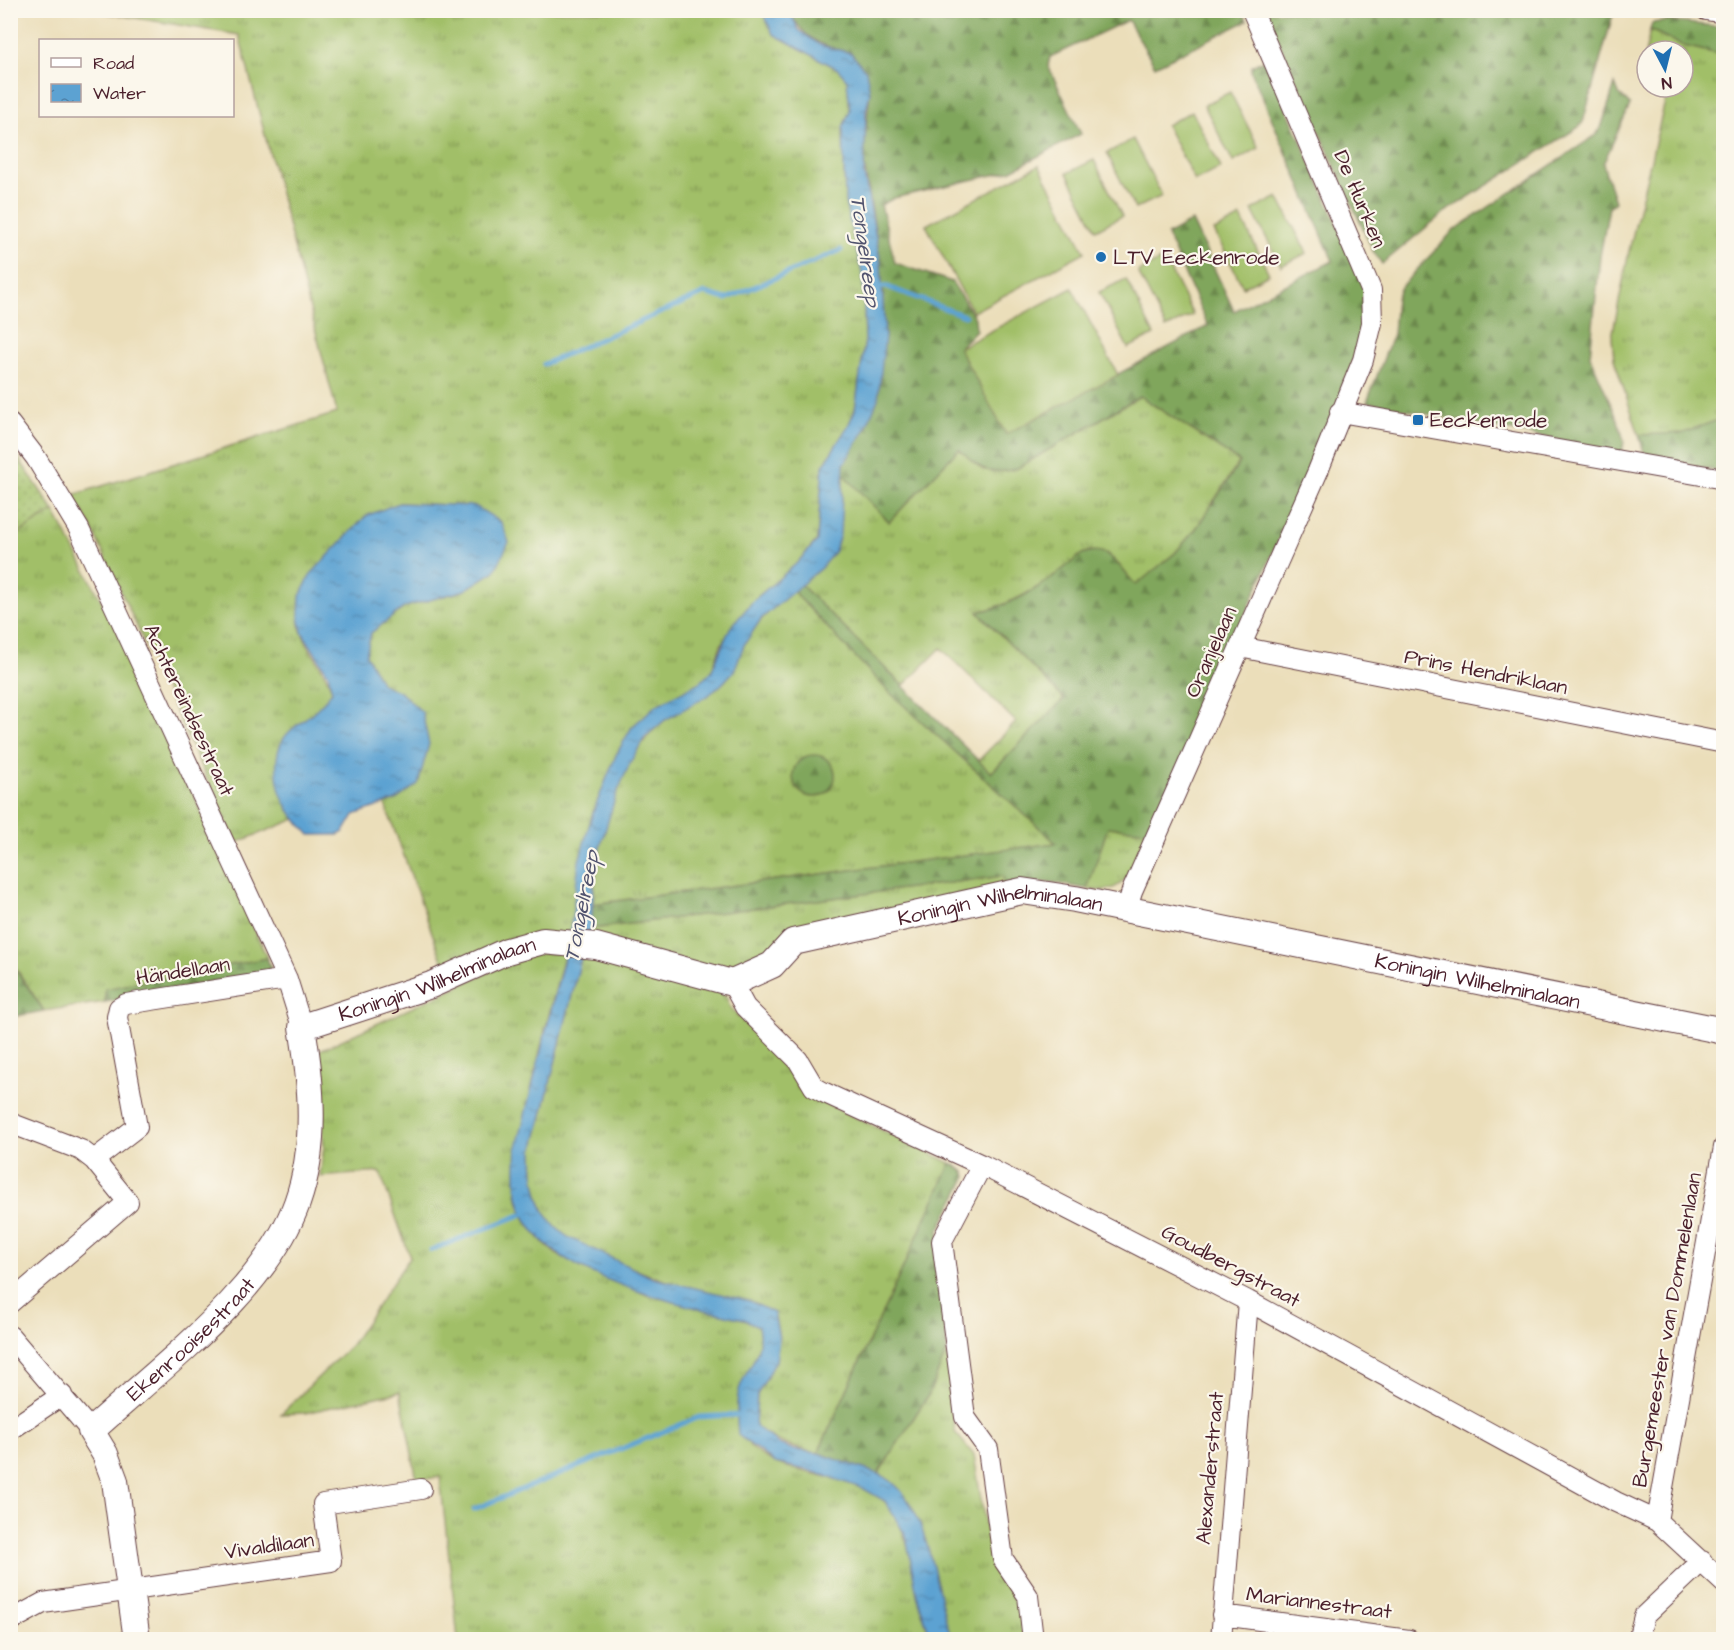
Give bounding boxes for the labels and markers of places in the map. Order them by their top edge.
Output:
place label: LTV Eeckenrode [1113,243,1280,272]
marker: LTV Eeckenrode [1094,250,1108,264]
place label: Eeckenrode [1430,406,1547,435]
marker: Eeckenrode [1411,413,1425,427]

